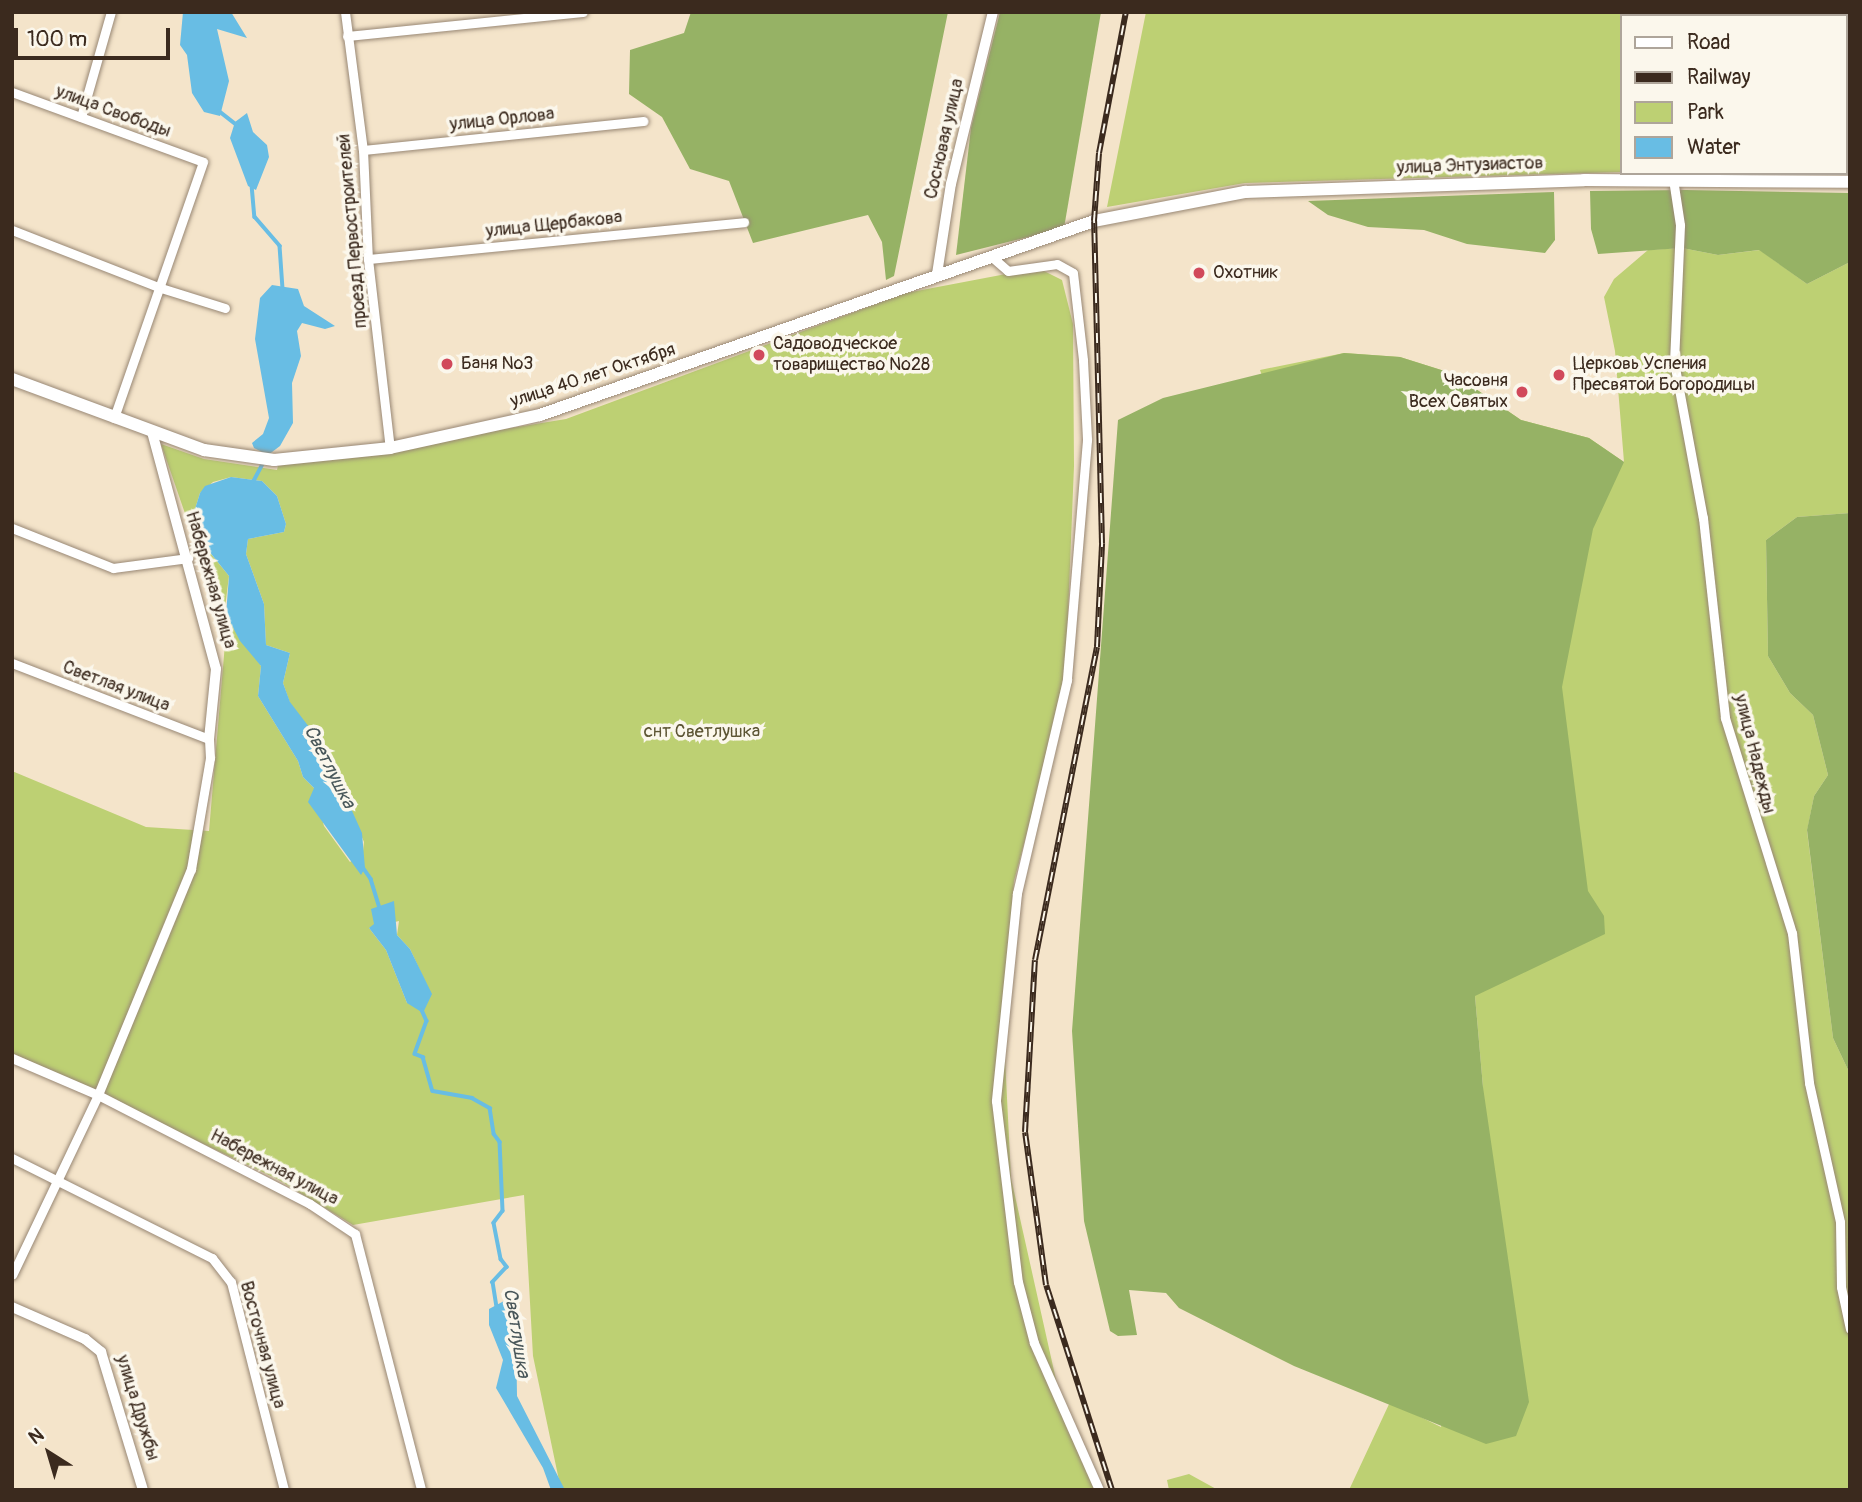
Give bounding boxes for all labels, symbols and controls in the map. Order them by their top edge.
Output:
scale bar [18,14,173,58]
legend [1620,14,1848,175]
text: 100 m [27,26,87,53]
text: Road [1687,29,1731,56]
text: Railway [1687,64,1751,91]
street label: Сосновая улица [921,77,969,201]
street label: улица Свободы [53,81,173,143]
text: Park [1687,99,1724,126]
street label: улица Орлова [449,104,555,136]
street label: проезд Первостроителей [334,133,372,329]
text: Water [1687,134,1740,161]
street label: улица Энтузиастов [1396,153,1544,179]
street label: улица Щербакова [485,207,623,243]
place label: Охотник [1213,262,1278,284]
marker: Охотник [1191,265,1207,281]
place label: Садоводческое товарищество №28 [773,334,930,376]
street label: улица 40 лет Октября [508,339,678,413]
marker: Садоводческое товарищество №28 [751,347,767,363]
place label: Баня №3 [461,353,533,375]
place label: Церковь Успения Пресвятой Богородицы [1573,354,1755,396]
marker: Баня №3 [439,356,455,372]
marker: Церковь Успения Пресвятой Богородицы [1551,367,1567,383]
place label: Часовня Всех Святых [1409,371,1508,414]
marker: Часовня Всех Святых [1514,384,1530,400]
street label: Набережная улица [180,509,240,651]
street label: Светлая улица [59,657,173,717]
street label: улица Надежды [1729,692,1779,816]
park label: снт Светлушка [644,721,760,743]
water label: Светлушка [298,722,360,812]
street label: Набережная улица [206,1125,342,1211]
street label: Восточная улица [235,1279,289,1411]
water label: Светлушка [498,1287,534,1379]
street label: улица Дружбы [111,1353,163,1463]
north arrow [14,1418,84,1488]
text: N [24,1423,49,1450]

